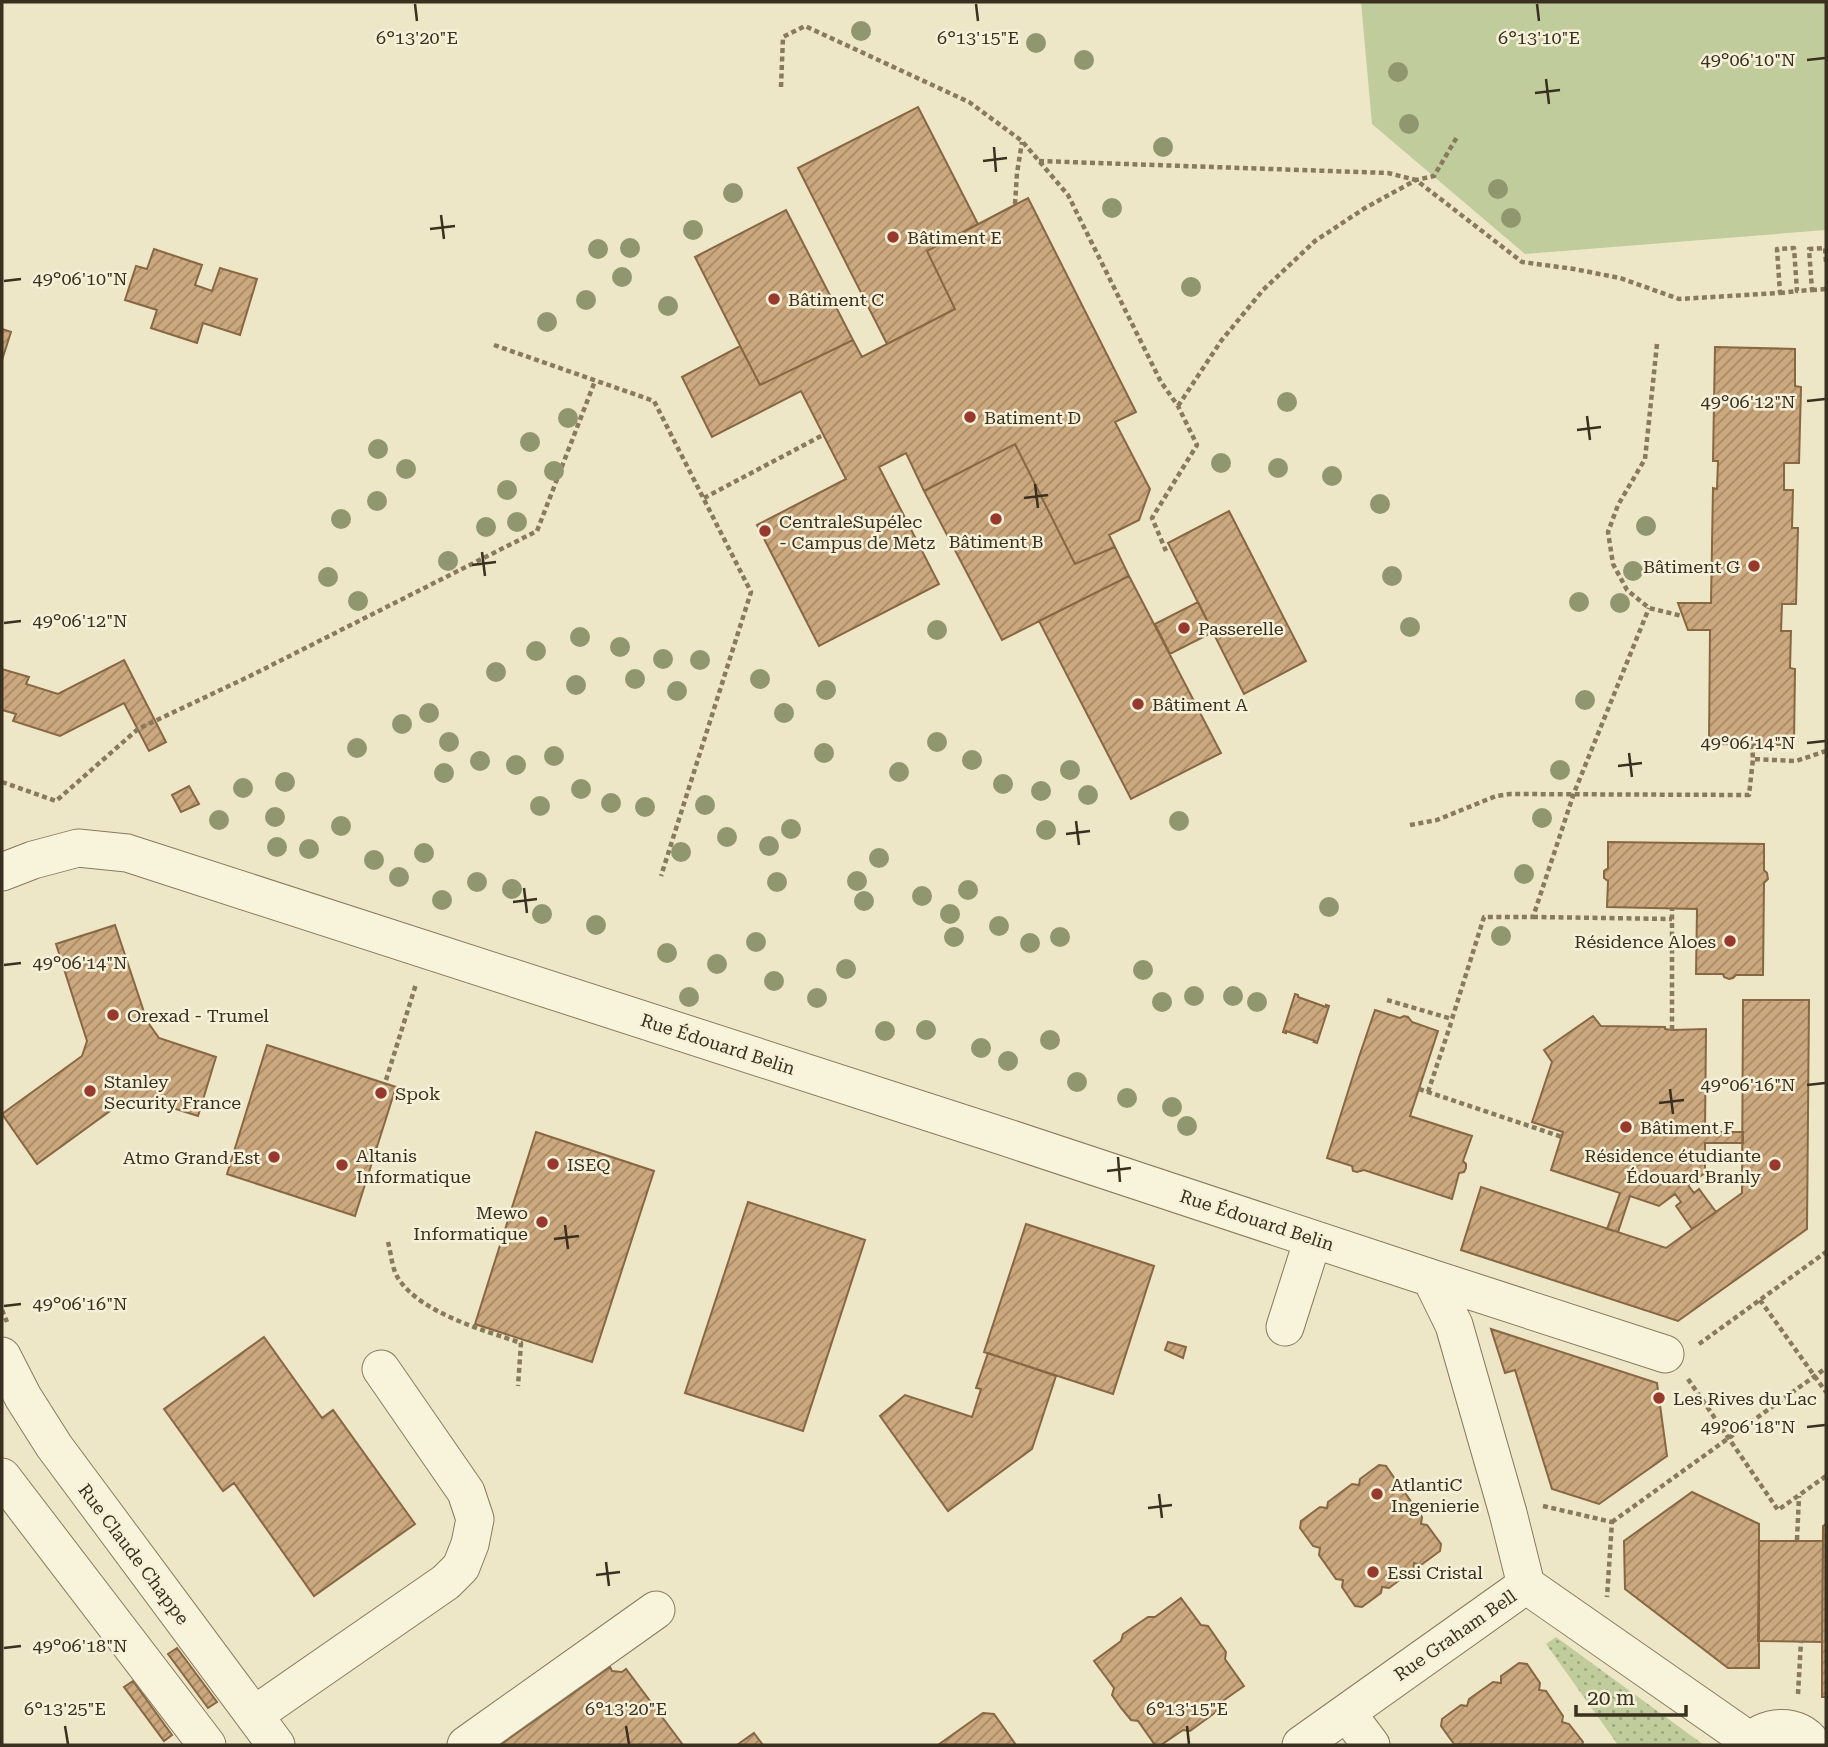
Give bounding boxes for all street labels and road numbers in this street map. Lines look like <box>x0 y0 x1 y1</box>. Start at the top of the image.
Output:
street label: Rue Édouard Belin <box>638 1009 798 1079</box>
street label: Rue Édouard Belin <box>1177 1185 1337 1255</box>
street label: Rue Claude Chappe <box>74 1479 194 1629</box>
street label: Rue Graham Bell <box>1390 1585 1520 1685</box>

